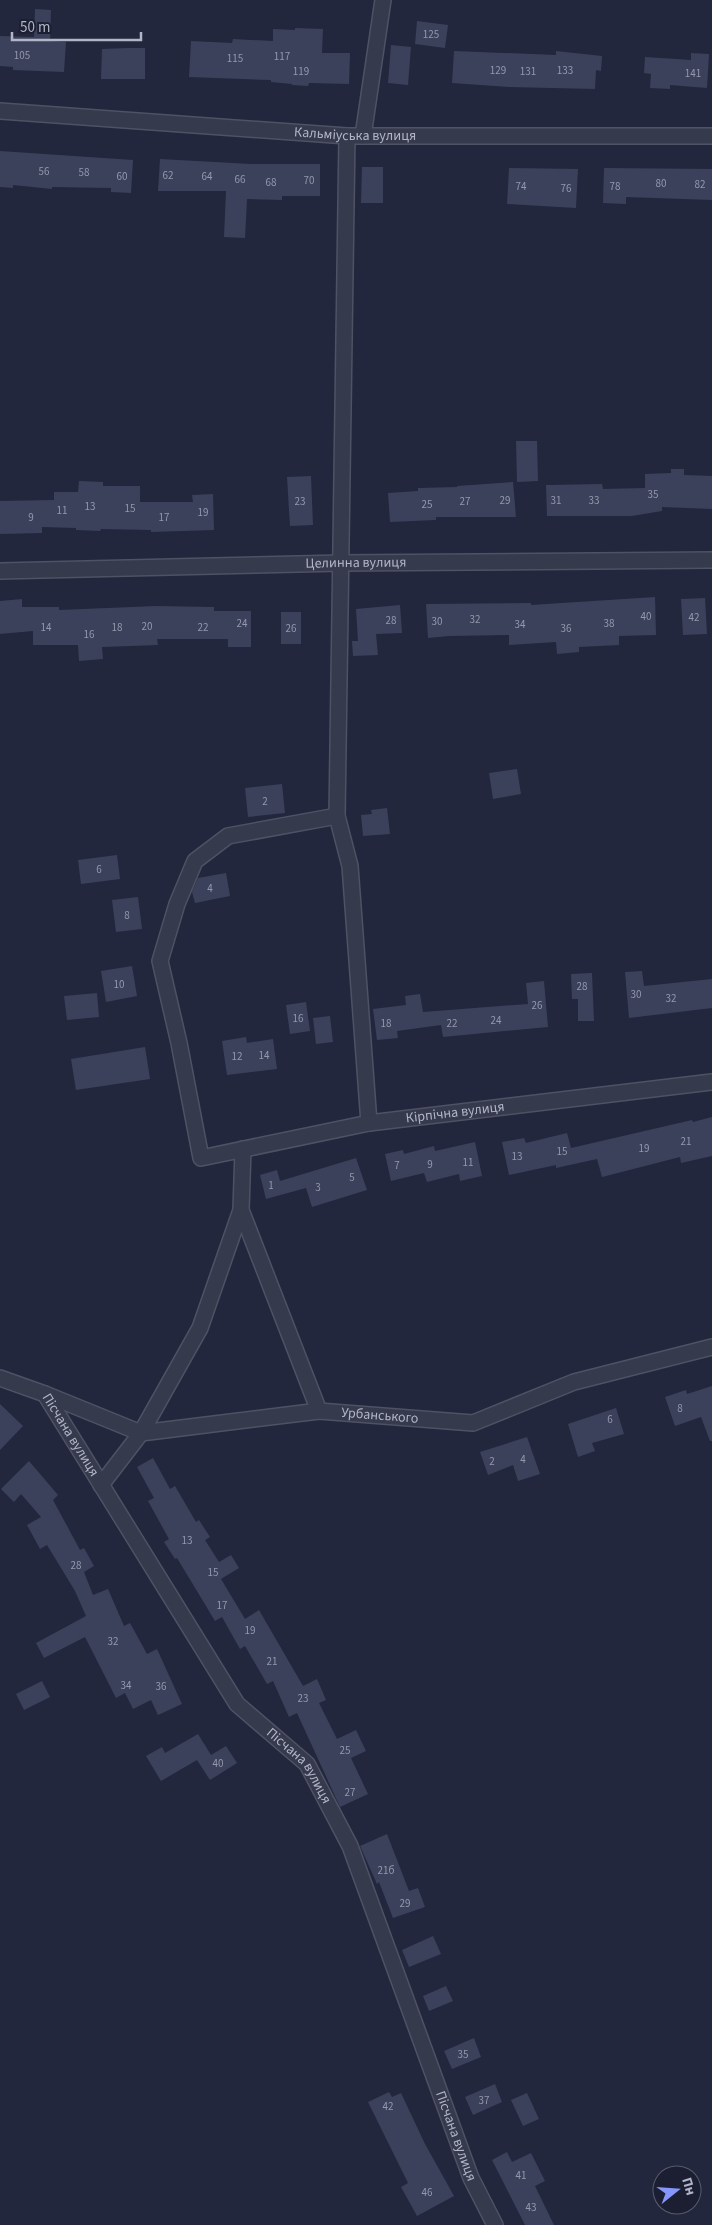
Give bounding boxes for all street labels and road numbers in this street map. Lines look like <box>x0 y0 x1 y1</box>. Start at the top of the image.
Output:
street label: Кальміуська вулиця <box>293 122 416 146</box>
street label: Целинна вулиця <box>305 552 406 574</box>
street label: Кiрпiчна вулиця <box>405 1097 506 1129</box>
street label: Пiсчана вулиця <box>37 1390 104 1480</box>
street label: Урбанського <box>341 1403 419 1429</box>
street label: Пiсчана вулиця <box>262 1723 336 1807</box>
street label: Пiсчана вулиця <box>430 2088 481 2184</box>

